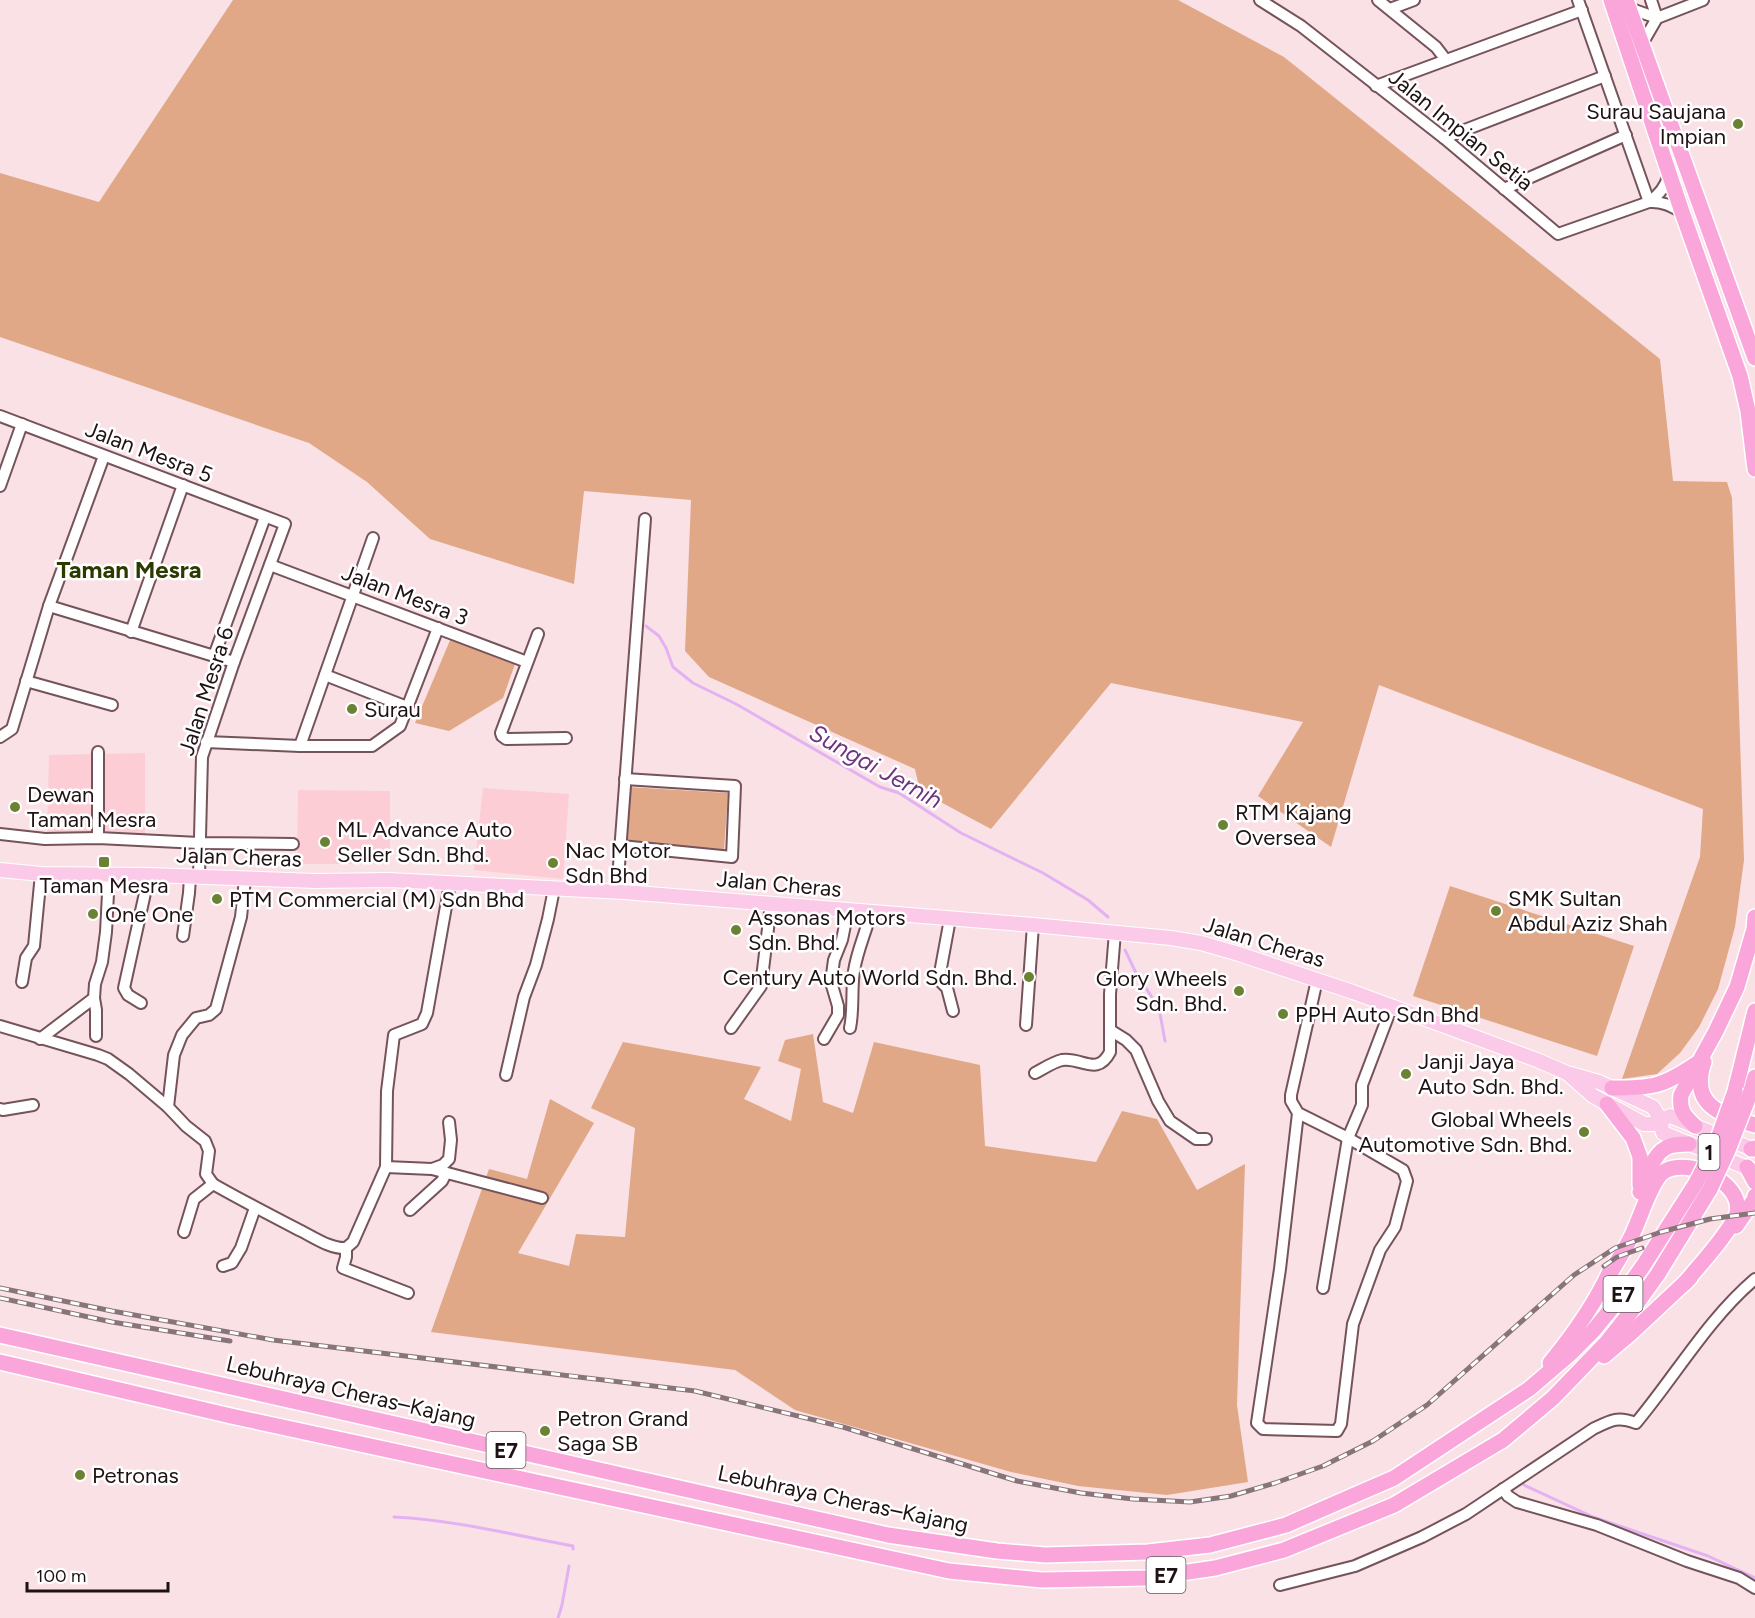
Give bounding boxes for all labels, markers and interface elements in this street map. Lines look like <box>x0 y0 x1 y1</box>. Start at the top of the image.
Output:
street label: Jalan Impian Setia <box>1383 63 1539 197</box>
place label: Surau Saujana Impian <box>1586 98 1726 150</box>
marker: Surau Saujana Impian <box>1731 117 1745 131</box>
street label: Jalan Mesra 5 <box>82 415 216 489</box>
district label: Taman Mesra <box>56 555 202 584</box>
street label: Jalan Mesra 3 <box>338 559 472 631</box>
street label: Jalan Mesra 6 <box>172 623 240 759</box>
place label: Surau <box>364 696 421 723</box>
marker: Surau <box>345 702 359 716</box>
water label: Sungai Jernih <box>805 718 947 814</box>
place label: Dewan Taman Mesra <box>27 781 156 833</box>
place label: RTM Kajang Oversea <box>1235 799 1352 851</box>
marker: Dewan Taman Mesra <box>8 800 22 814</box>
place label: ML Advance Auto Seller Sdn. Bhd. <box>337 816 512 868</box>
marker: RTM Kajang Oversea <box>1216 818 1230 832</box>
marker: ML Advance Auto Seller Sdn. Bhd. <box>318 835 332 849</box>
place label: Nac Motor Sdn Bhd <box>565 837 671 889</box>
street label: Jalan Cheras <box>176 841 302 873</box>
marker: Taman Mesra <box>97 855 111 869</box>
marker: Nac Motor Sdn Bhd <box>546 856 560 870</box>
street label: Jalan Cheras <box>715 865 843 903</box>
place label: Taman Mesra <box>39 872 169 899</box>
place label: SMK Sultan Abdul Aziz Shah <box>1508 885 1668 937</box>
place label: PTM Commercial (M) Sdn Bhd <box>229 886 524 913</box>
marker: PTM Commercial (M) Sdn Bhd <box>210 892 224 906</box>
place label: One One <box>105 901 193 928</box>
place label: Assonas Motors Sdn. Bhd. <box>748 904 905 956</box>
marker: SMK Sultan Abdul Aziz Shah <box>1489 904 1503 918</box>
marker: One One <box>86 907 100 921</box>
street label: Jalan Cheras <box>1200 911 1328 973</box>
marker: Assonas Motors Sdn. Bhd. <box>729 923 743 937</box>
place label: Century Auto World Sdn. Bhd. <box>723 964 1017 991</box>
place label: Glory Wheels Sdn. Bhd. <box>1096 965 1227 1017</box>
marker: Century Auto World Sdn. Bhd. <box>1022 970 1036 984</box>
marker: Glory Wheels Sdn. Bhd. <box>1232 984 1246 998</box>
place label: PPH Auto Sdn Bhd <box>1295 1001 1479 1028</box>
marker: PPH Auto Sdn Bhd <box>1276 1007 1290 1021</box>
place label: Janji Jaya Auto Sdn. Bhd. <box>1418 1048 1564 1100</box>
marker: Janji Jaya Auto Sdn. Bhd. <box>1399 1067 1413 1081</box>
place label: Global Wheels Automotive Sdn. Bhd. <box>1358 1106 1572 1158</box>
marker: Global Wheels Automotive Sdn. Bhd. <box>1577 1125 1591 1139</box>
road number: 1 <box>1698 1134 1720 1170</box>
road number: E7 <box>1604 1276 1642 1312</box>
street label: Lebuhraya Cheras–Kajang <box>224 1350 478 1434</box>
place label: Petron Grand Saga SB <box>557 1405 688 1457</box>
marker: Petron Grand Saga SB <box>538 1424 552 1438</box>
road number: E7 <box>486 1432 526 1468</box>
street label: Lebuhraya Cheras–Kajang <box>715 1459 971 1539</box>
place label: Petronas <box>92 1462 179 1489</box>
marker: Petronas <box>73 1468 87 1482</box>
scale bar <box>27 1555 168 1593</box>
road number: E7 <box>1146 1557 1186 1593</box>
text: 100 m <box>36 1565 86 1587</box>

